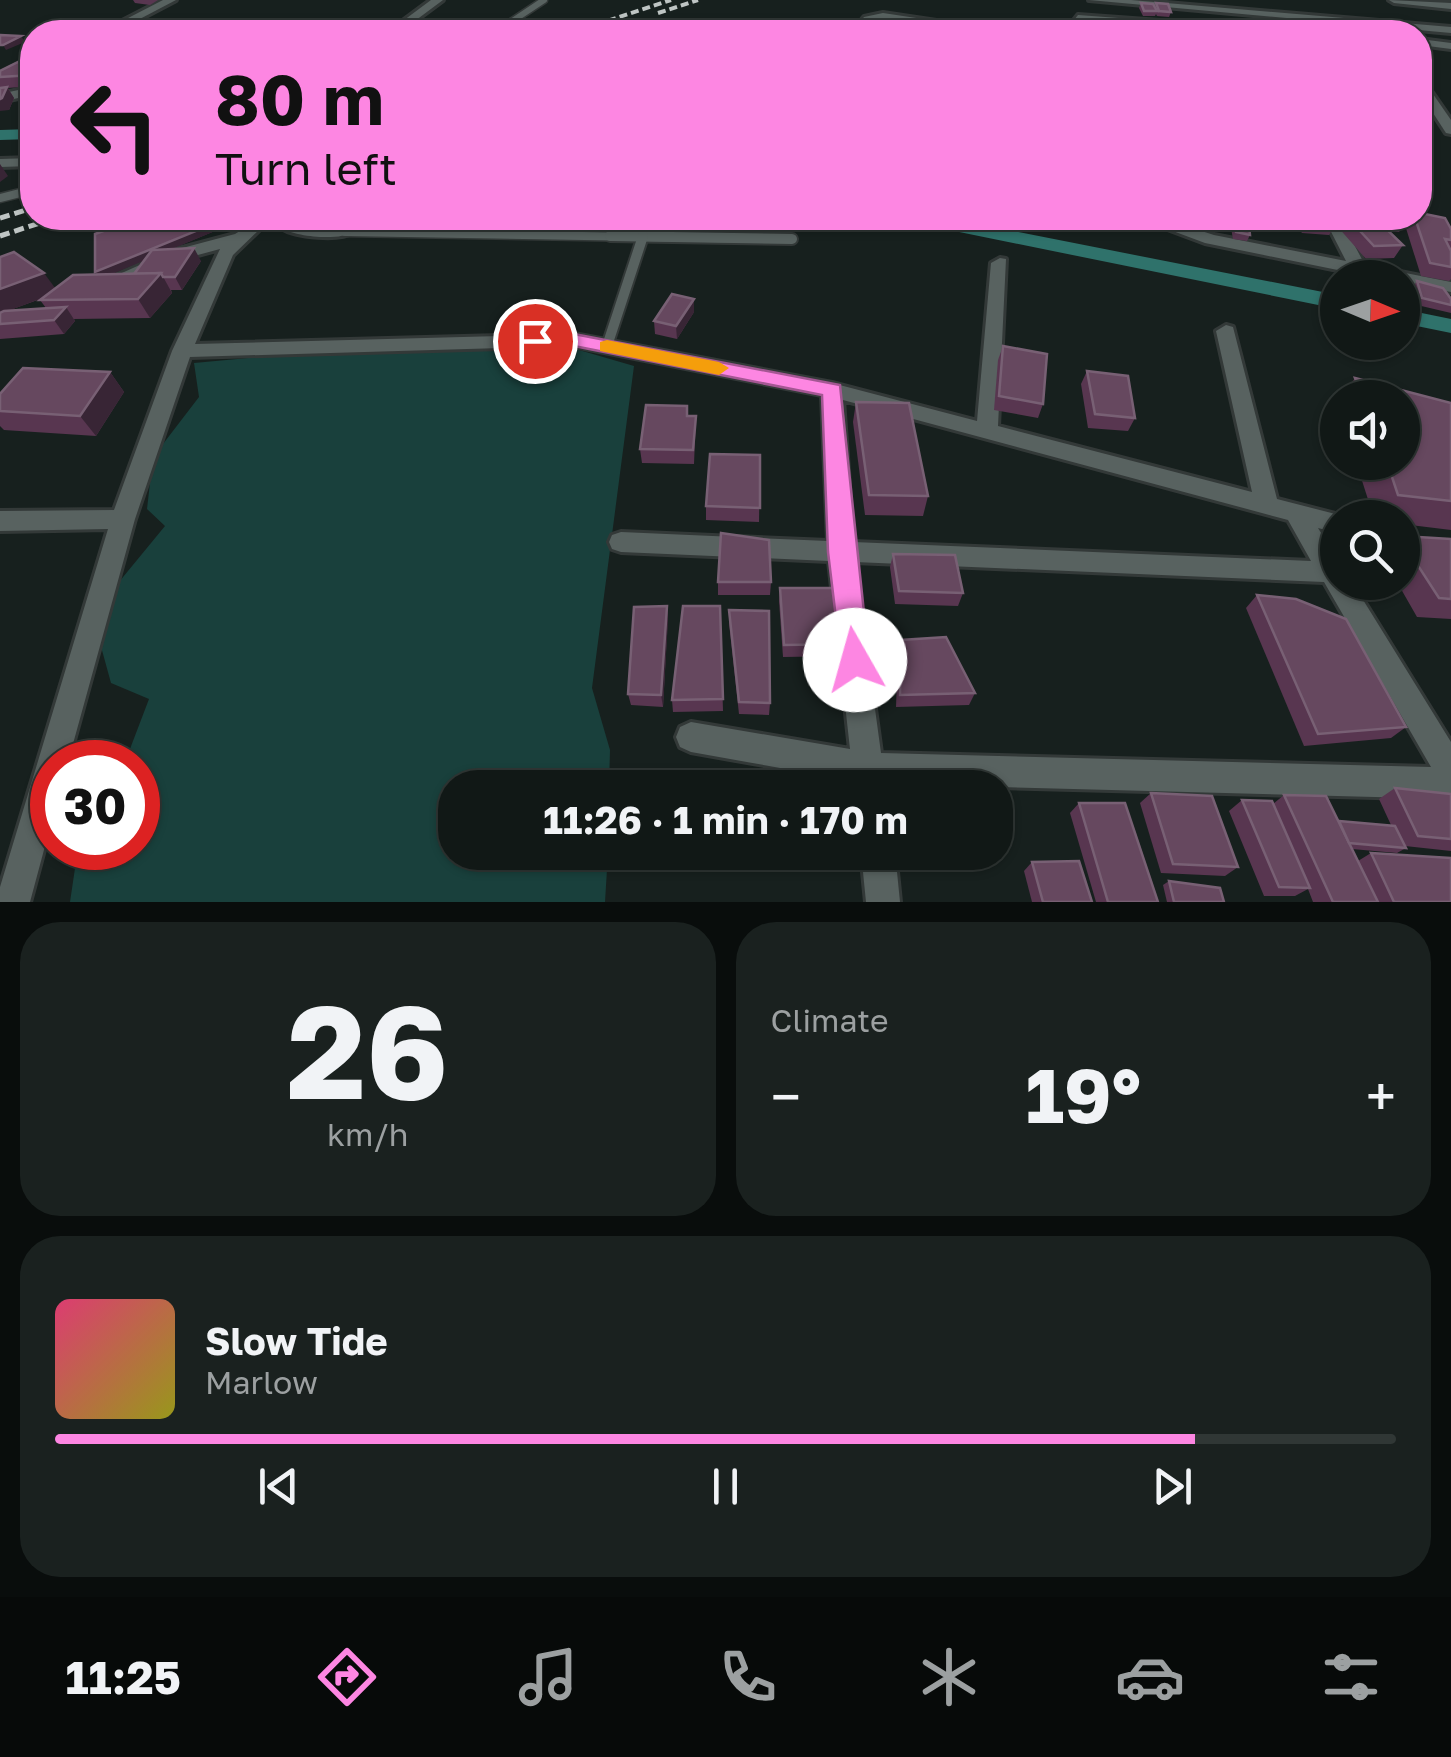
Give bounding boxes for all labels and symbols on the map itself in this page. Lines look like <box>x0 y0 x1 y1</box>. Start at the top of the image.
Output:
north arrow <box>1320 260 1420 360</box>
pin <box>493 299 578 384</box>
position arrow <box>803 608 907 712</box>
speed limit sign: 30 <box>30 740 160 870</box>

